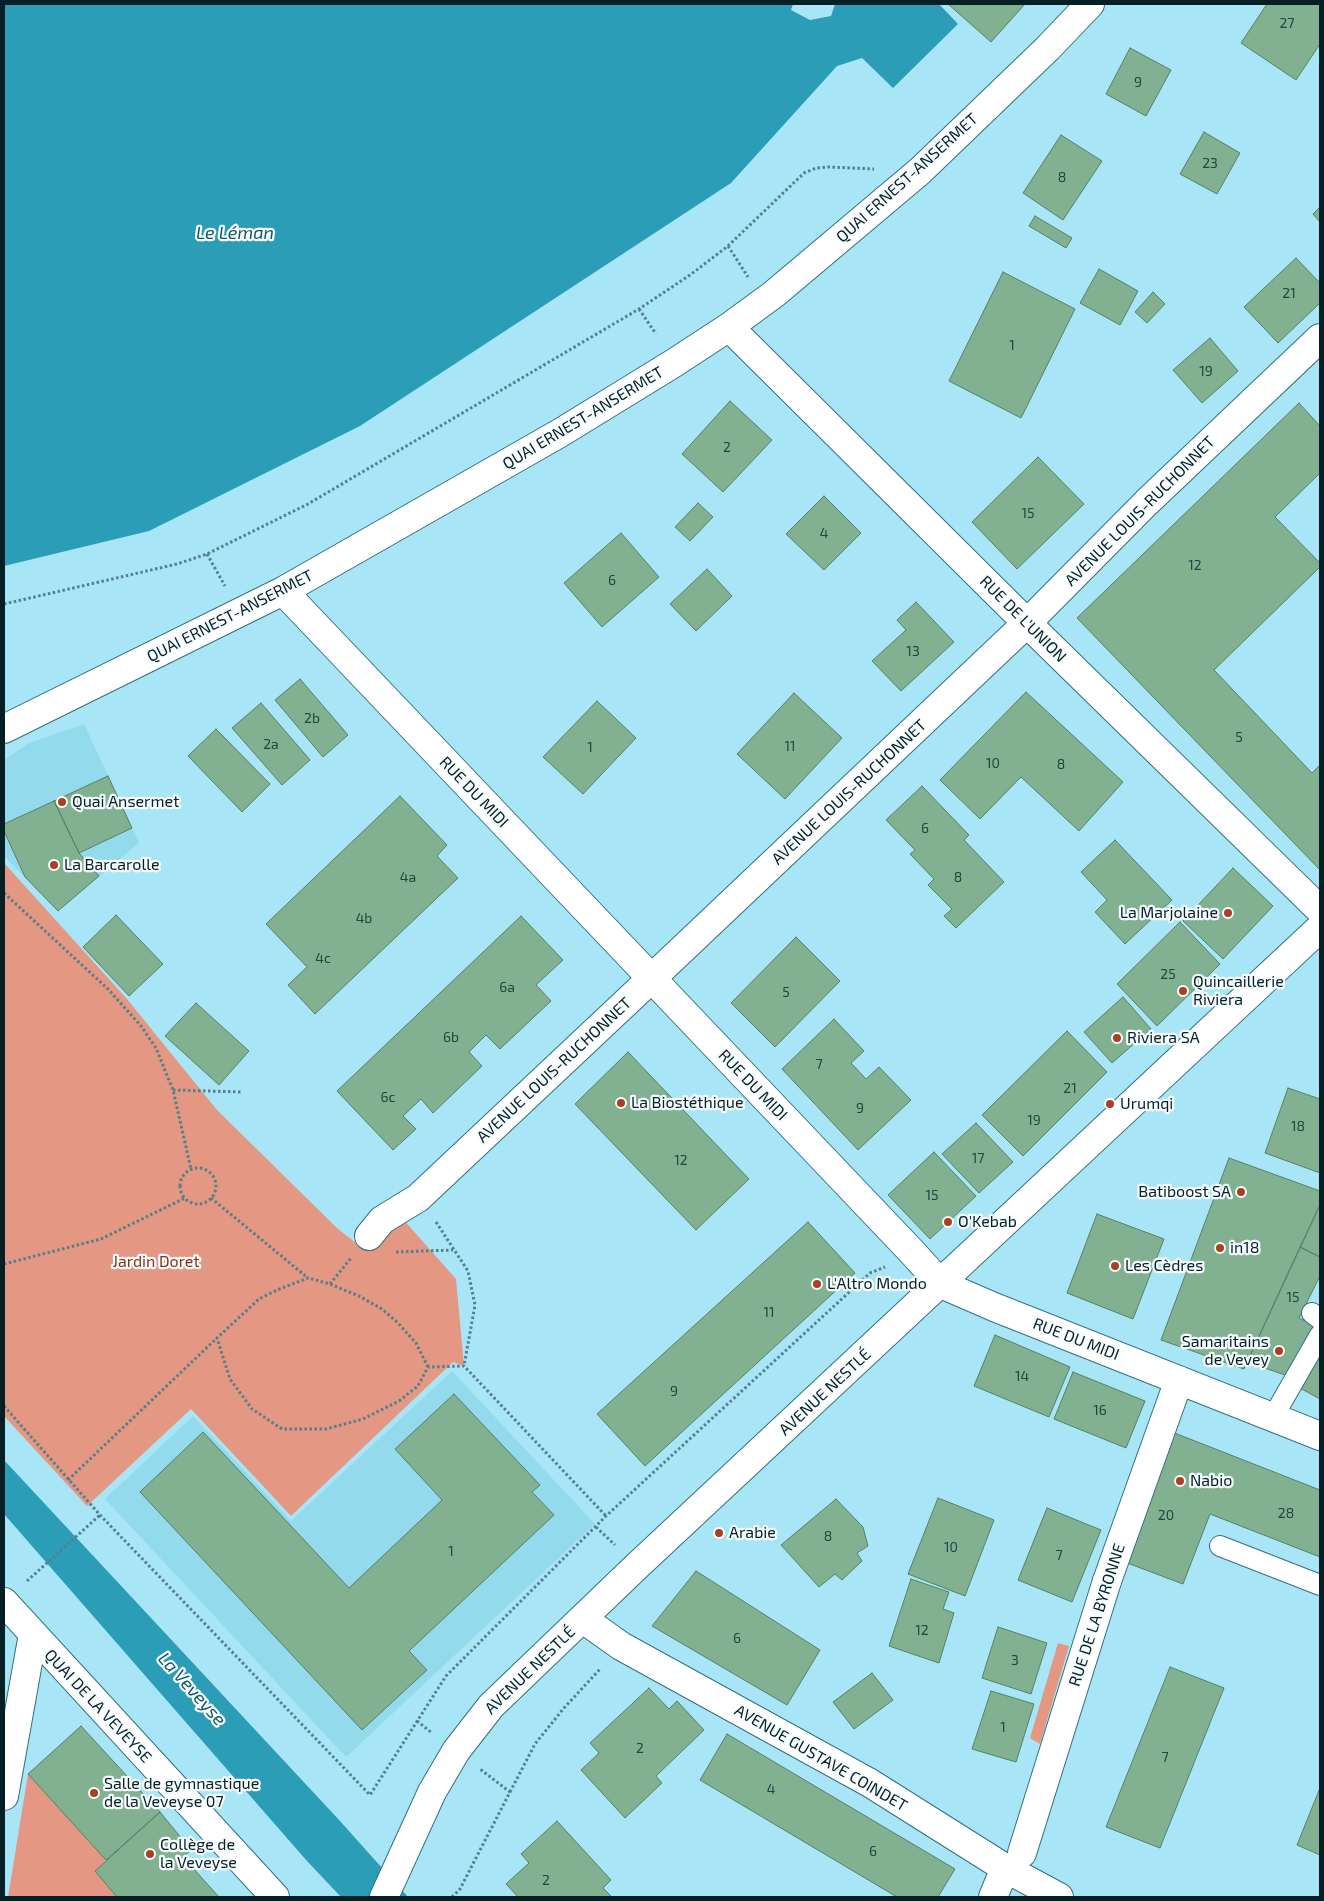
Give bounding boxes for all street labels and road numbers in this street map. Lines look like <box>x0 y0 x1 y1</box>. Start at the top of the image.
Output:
street label: QUAI ERNEST-ANSERMET <box>832 109 982 247</box>
street label: QUAI ERNEST-ANSERMET <box>499 362 667 474</box>
street label: AVENUE LOUIS-RUCHONNET <box>1061 432 1219 590</box>
street label: QUAI ERNEST-ANSERMET <box>144 566 316 666</box>
street label: RUE DE L'UNION <box>976 572 1070 666</box>
street label: AVENUE LOUIS-RUCHONNET <box>768 715 930 869</box>
street label: RUE DU MIDI <box>436 753 512 831</box>
street label: AVENUE LOUIS-RUCHONNET <box>473 993 635 1147</box>
street label: RUE DU MIDI <box>715 1046 791 1124</box>
street label: RUE DU MIDI <box>1030 1314 1122 1364</box>
street label: AVENUE NESTLÉ <box>775 1345 875 1439</box>
street label: RUE DE LA BYRONNE <box>1065 1541 1129 1689</box>
street label: AVENUE NESTLÉ <box>481 1622 579 1718</box>
street label: QUAI DE LA VEVEYSE <box>40 1645 156 1767</box>
street label: AVENUE GUSTAVE COINDET <box>731 1701 911 1815</box>

